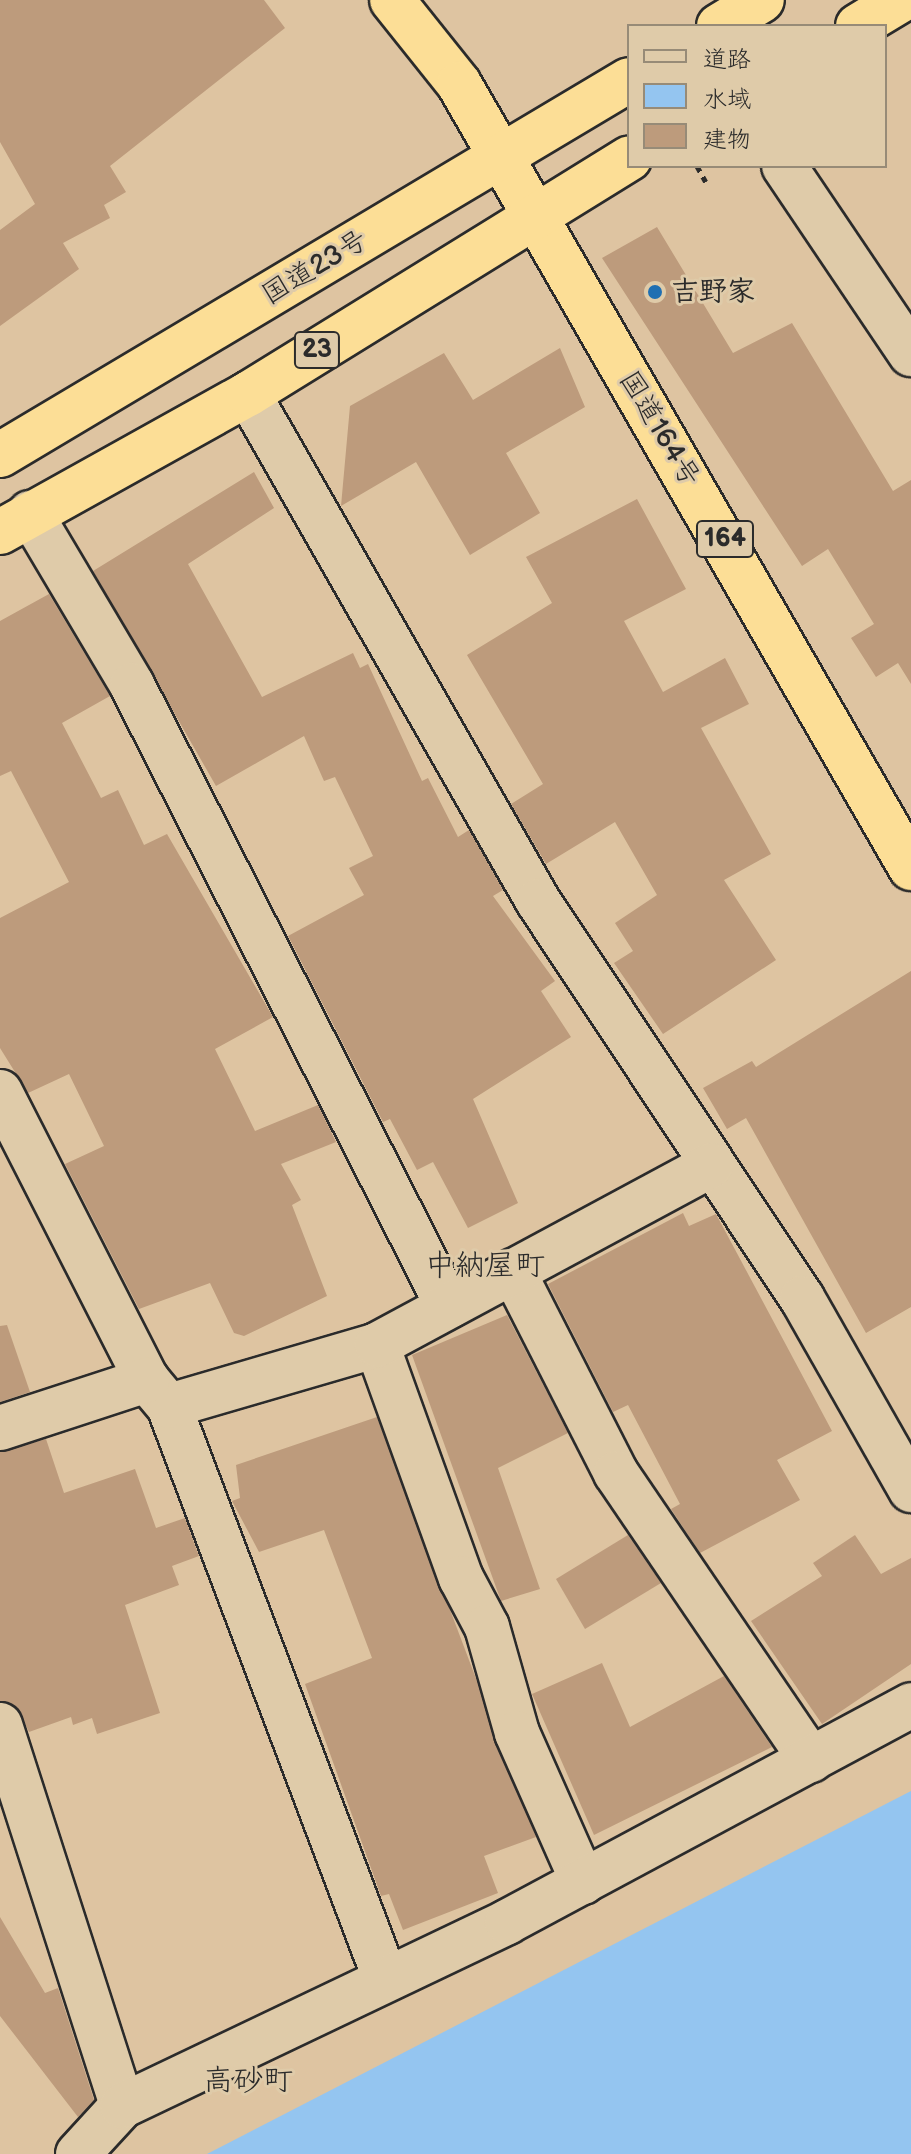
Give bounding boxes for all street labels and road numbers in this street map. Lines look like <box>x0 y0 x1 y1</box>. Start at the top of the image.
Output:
street label: 国道23号 <box>256 223 374 313</box>
road number: 23 <box>293 328 341 372</box>
street label: 国道164号 <box>611 365 707 493</box>
road number: 164 <box>695 517 755 561</box>

